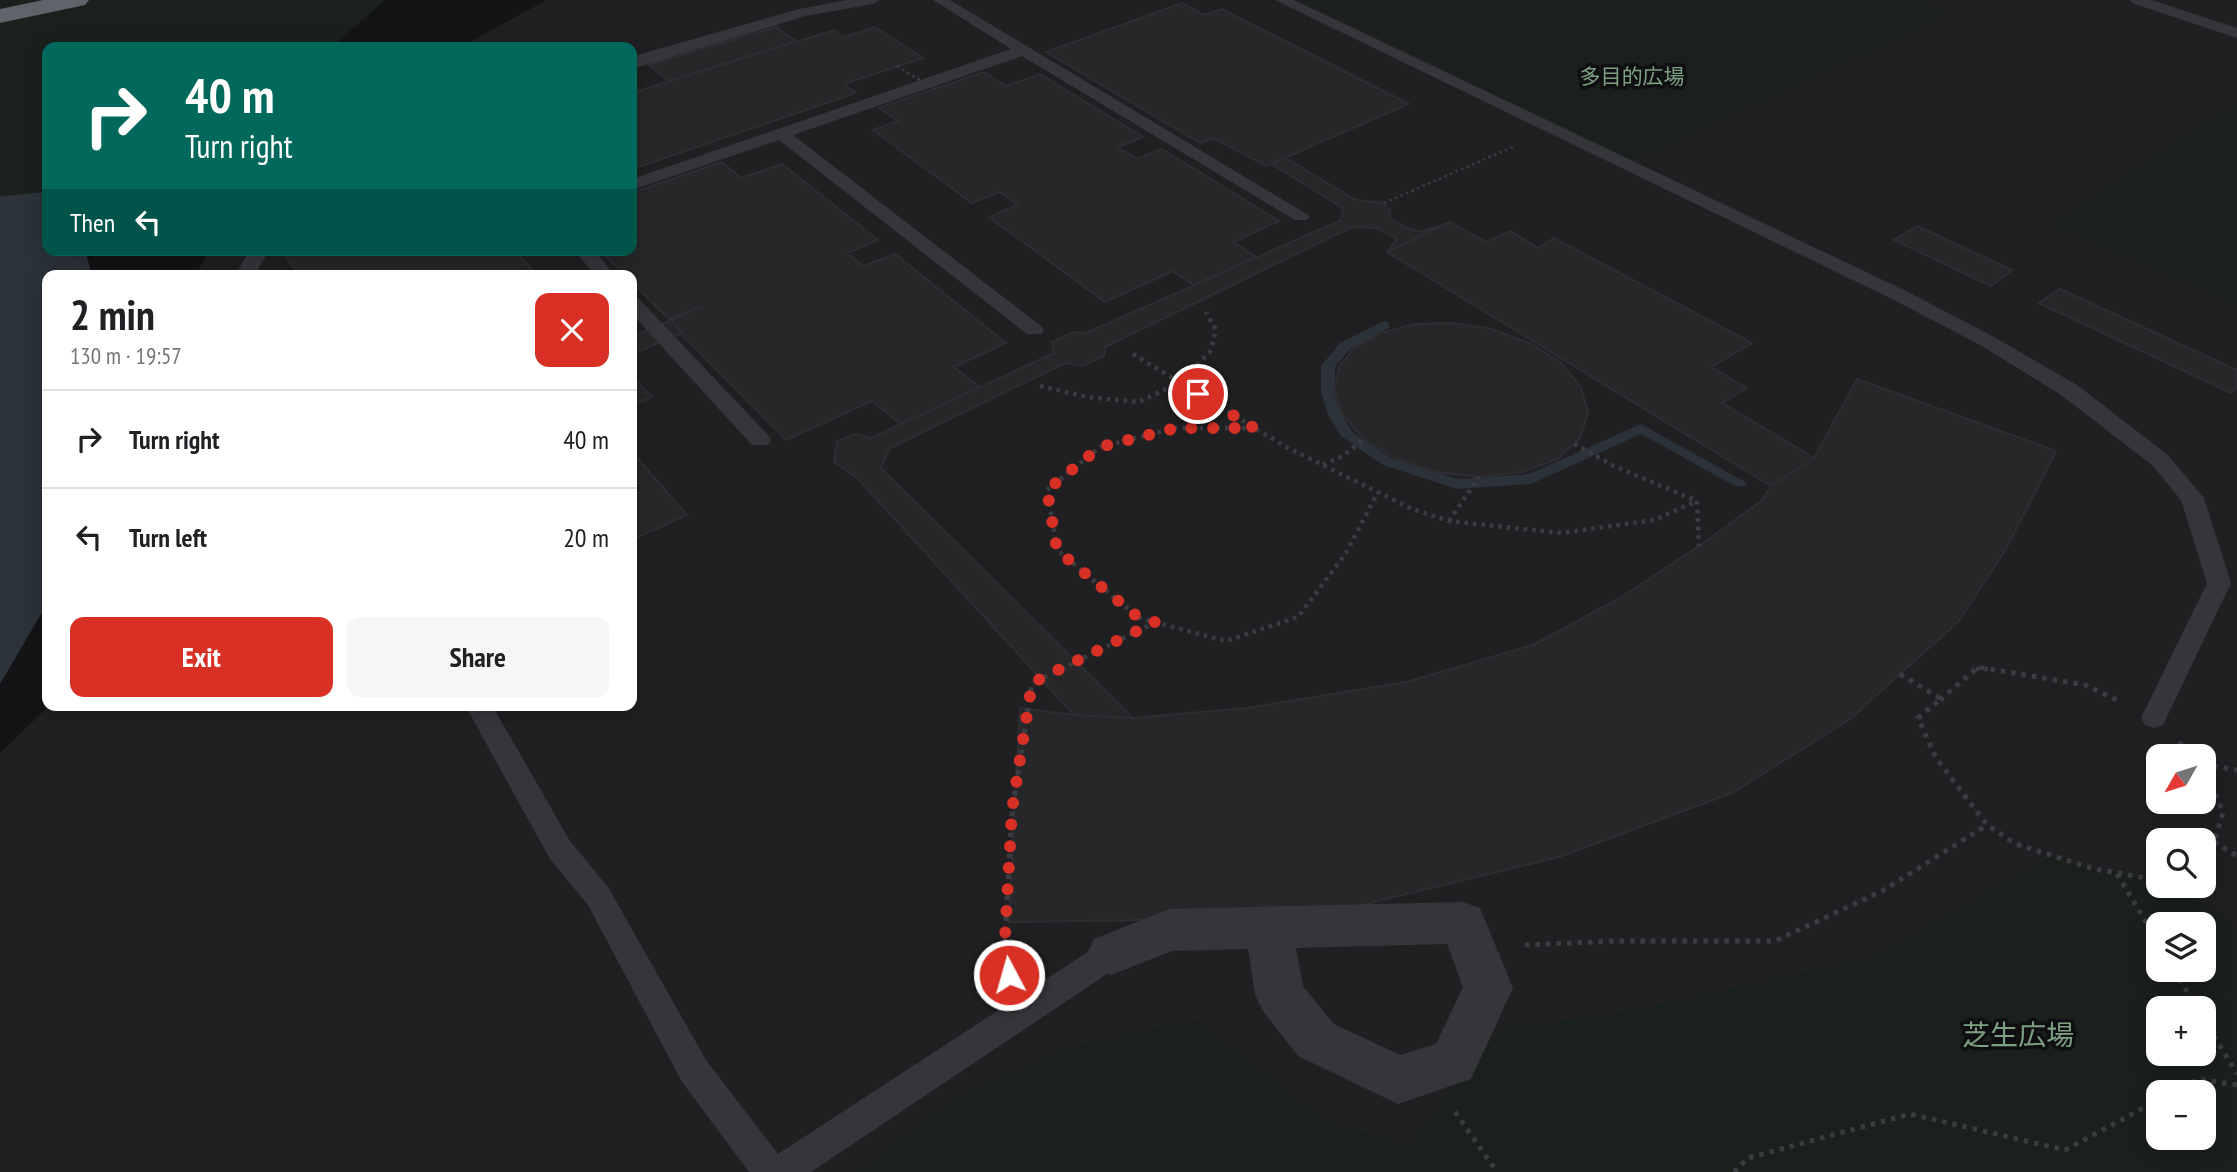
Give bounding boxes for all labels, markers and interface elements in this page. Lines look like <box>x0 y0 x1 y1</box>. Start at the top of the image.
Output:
text: 40 m <box>185 63 274 127</box>
park label: 多目的広場 <box>1580 63 1685 90</box>
icon: right <box>70 70 161 161</box>
text: Turn right <box>185 125 293 167</box>
icon: left <box>129 203 167 241</box>
text: Then <box>70 206 115 239</box>
text: 2 min <box>70 287 155 342</box>
button: close <box>535 293 609 367</box>
text: 130 m · 19:57 <box>70 341 182 370</box>
pin <box>1168 364 1228 424</box>
icon: arrive <box>1179 375 1217 413</box>
icon: right <box>70 420 108 458</box>
text: Turn right <box>129 423 220 456</box>
text: 40 m <box>563 423 609 456</box>
icon: left <box>70 518 108 556</box>
text: Turn left <box>129 521 207 554</box>
text: 20 m <box>563 521 609 554</box>
button: Exit <box>70 617 333 697</box>
button: Share <box>347 617 609 697</box>
north arrow <box>2146 744 2216 814</box>
map controls <box>2146 744 2216 1150</box>
button: search <box>2146 828 2216 898</box>
button: layers <box>2146 912 2216 982</box>
position arrow <box>972 938 1046 1012</box>
button: + <box>2146 996 2216 1066</box>
park label: 芝生広場 <box>1962 1016 2074 1053</box>
button: − <box>2146 1080 2216 1150</box>

